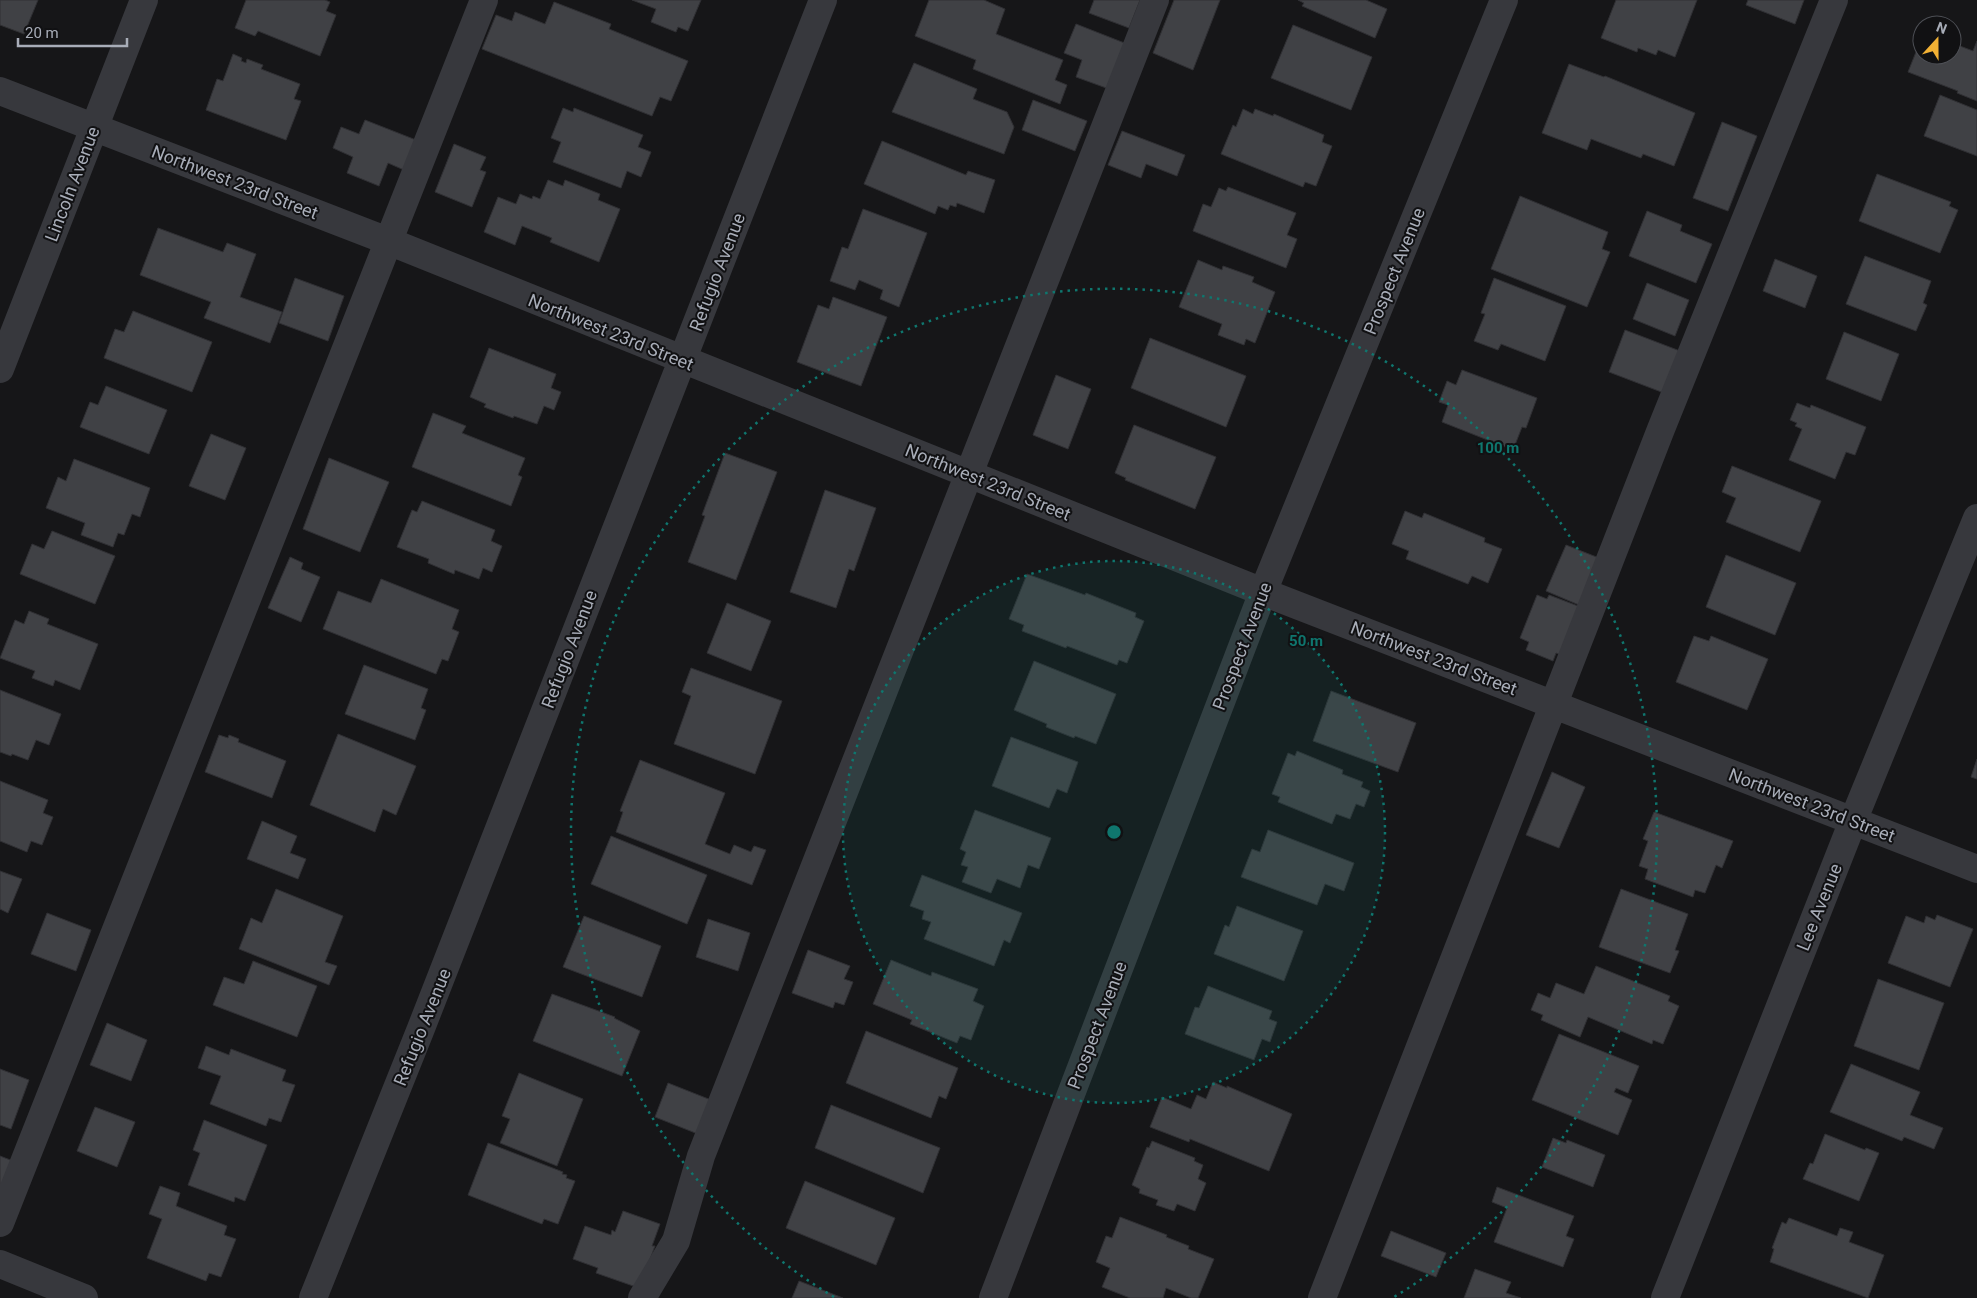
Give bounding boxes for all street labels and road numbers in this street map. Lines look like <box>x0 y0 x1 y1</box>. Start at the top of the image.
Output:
street label: Lincoln Avenue <box>40 124 104 244</box>
street label: Northwest 23rd Street <box>149 141 321 223</box>
street label: Prospect Avenue <box>1359 204 1429 338</box>
street label: Refugio Avenue <box>685 210 749 334</box>
street label: Northwest 23rd Street <box>525 289 697 375</box>
street label: Northwest 23rd Street <box>902 439 1074 525</box>
street label: Prospect Avenue <box>1208 579 1276 713</box>
street label: Refugio Avenue <box>537 587 601 711</box>
street label: Northwest 23rd Street <box>1348 617 1520 699</box>
street label: Northwest 23rd Street <box>1726 764 1898 846</box>
street label: Lee Avenue <box>1792 860 1846 954</box>
street label: Prospect Avenue <box>1063 958 1131 1092</box>
street label: Refugio Avenue <box>389 965 455 1089</box>

